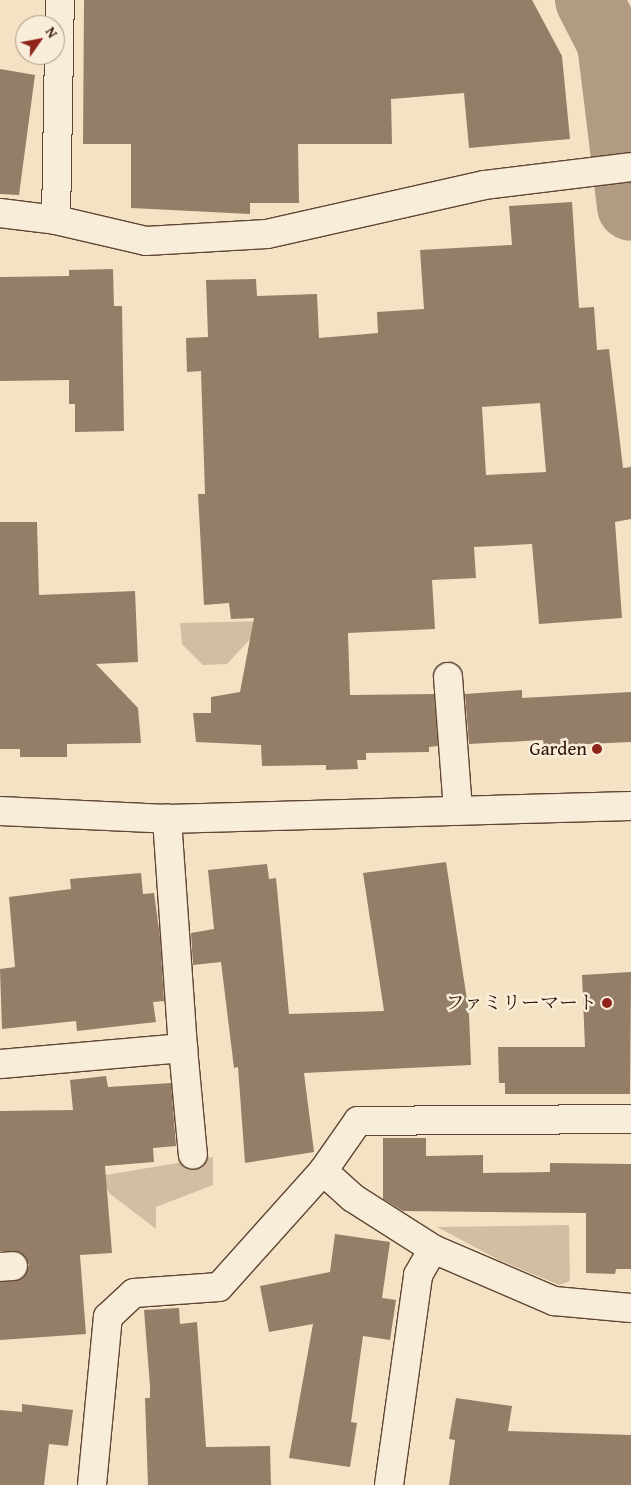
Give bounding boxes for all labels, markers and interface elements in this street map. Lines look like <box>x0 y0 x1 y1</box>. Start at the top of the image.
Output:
north arrow <box>15 15 65 65</box>
text: N <box>41 23 63 42</box>
place label: Garden <box>529 738 587 760</box>
marker: Garden <box>591 743 603 755</box>
place label: ファミリーマート <box>445 992 597 1014</box>
marker: ファミリーマート <box>601 997 613 1009</box>

